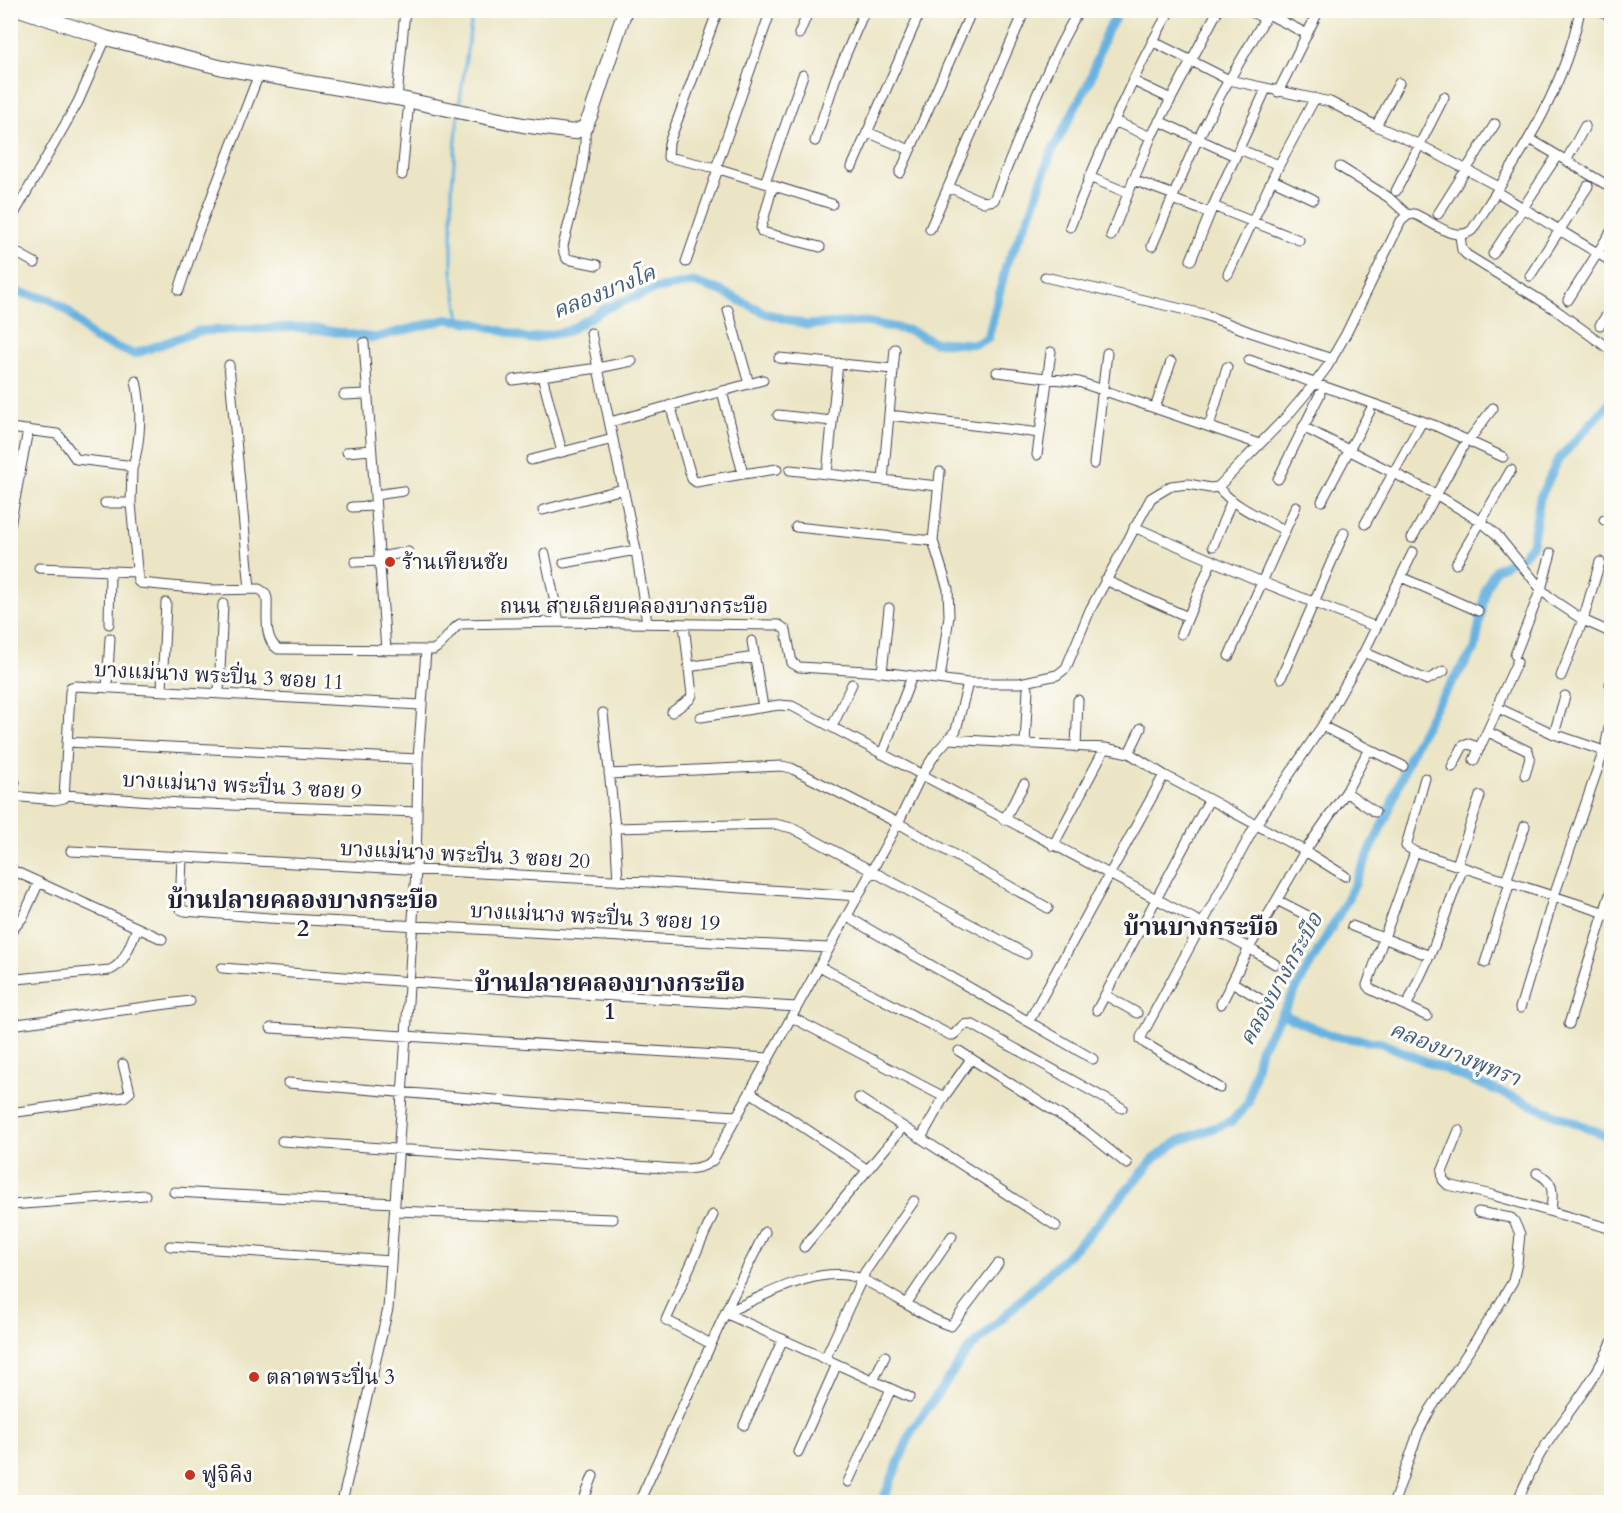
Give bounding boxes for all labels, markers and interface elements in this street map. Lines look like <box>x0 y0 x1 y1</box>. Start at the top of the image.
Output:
water label: คลองบางโค <box>548 256 661 326</box>
place label: ร้านเทียนชัย <box>402 548 509 577</box>
marker: ร้านเทียนชัย <box>383 555 397 569</box>
street label: ถนน สายเลียบคลองบางกระบือ <box>500 592 768 621</box>
street label: บางแม่นาง พระปิ่น 3 ซอย 11 <box>93 653 345 697</box>
street label: บางแม่นาง พระปิ่น 3 ซอย 9 <box>122 764 363 807</box>
street label: บางแม่นาง พระปิ่น 3 ซอย 20 <box>339 832 591 876</box>
district label: บ้านปลายคลองบางกระบือ 2 <box>168 884 438 945</box>
street label: บางแม่นาง พระปิ่น 3 ซอย 19 <box>469 894 721 938</box>
water label: คลองบางกระบือ <box>1232 906 1331 1051</box>
district label: บ้านบางกระบือ <box>1124 911 1278 944</box>
district label: บ้านปลายคลองบางกระบือ 1 <box>475 967 745 1028</box>
water label: คลองบางพุทรา <box>1385 1014 1526 1094</box>
place label: ตลาดพระปิ่น 3 <box>266 1361 395 1392</box>
marker: ตลาดพระปิ่น 3 <box>247 1370 261 1384</box>
place label: ฟูจิคิง <box>202 1461 253 1490</box>
marker: ฟูจิคิง <box>183 1468 197 1482</box>

